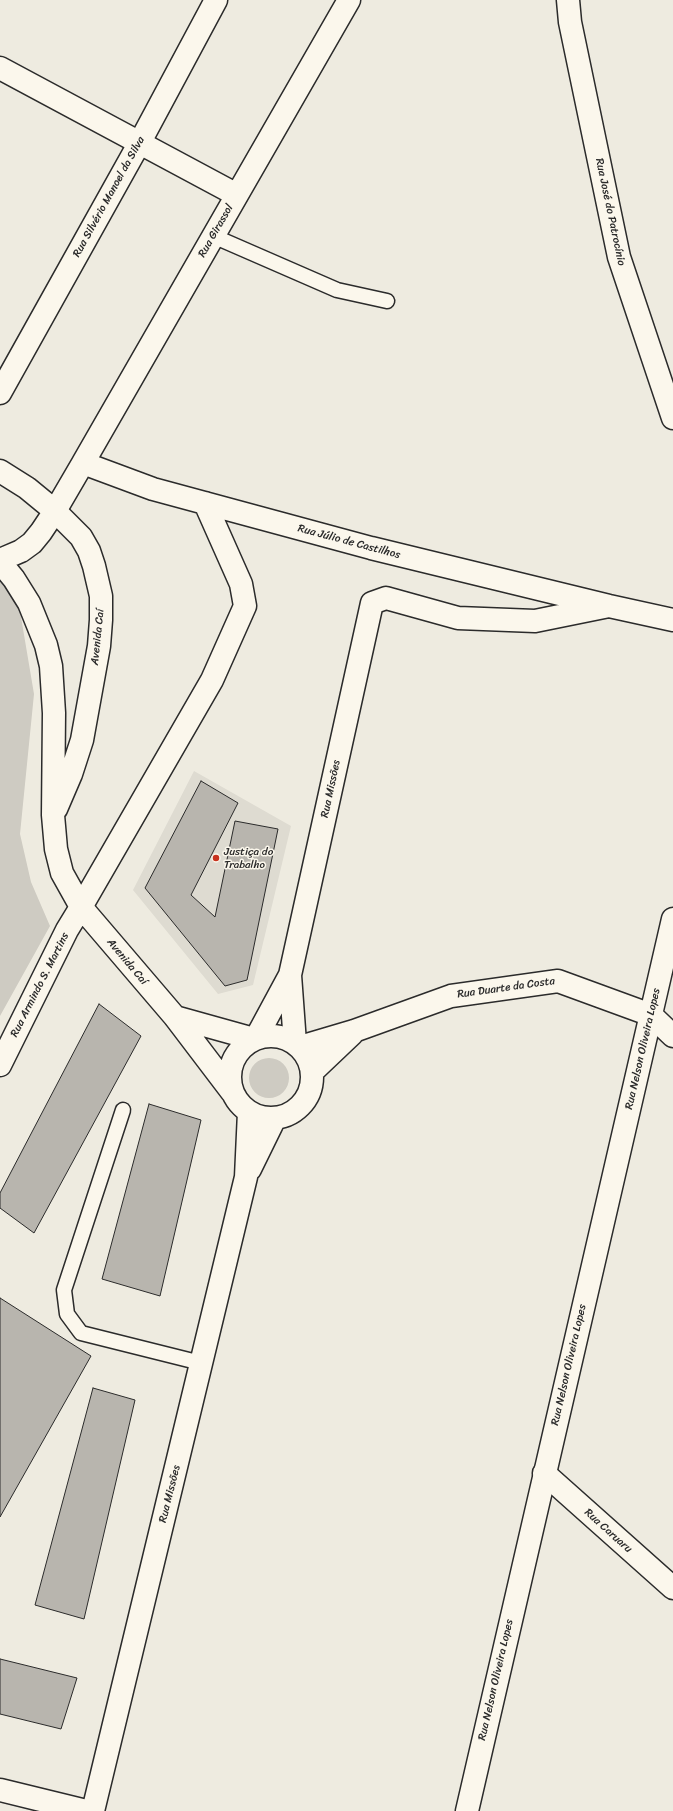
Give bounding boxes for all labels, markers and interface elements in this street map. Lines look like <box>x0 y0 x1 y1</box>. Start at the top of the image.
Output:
street label: Rua Silvério Manoel da Silva <box>70 134 148 260</box>
street label: Rua José do Patrocínio <box>592 157 628 267</box>
street label: Rua Girassol <box>196 202 236 260</box>
street label: Rua Júlio de Castilhos <box>296 522 402 562</box>
street label: Avenida Caí <box>88 608 108 666</box>
street label: Rua Missões <box>318 759 344 819</box>
place label: Justiça do Trabalho <box>224 845 273 871</box>
marker: Justiça do Trabalho <box>211 853 221 863</box>
street label: Rua Armindo S. Martins <box>8 931 72 1039</box>
street label: Avenida Caí <box>104 936 150 988</box>
street label: Rua Duarte da Costa <box>456 975 556 1001</box>
street label: Rua Nelson Oliveira Lopes <box>623 987 663 1111</box>
street label: Rua Nelson Oliveira Lopes <box>549 1303 589 1427</box>
street label: Rua Missões <box>156 1464 184 1524</box>
street label: Rua Caruaru <box>581 1506 635 1556</box>
street label: Rua Nelson Oliveira Lopes <box>476 1618 516 1742</box>

